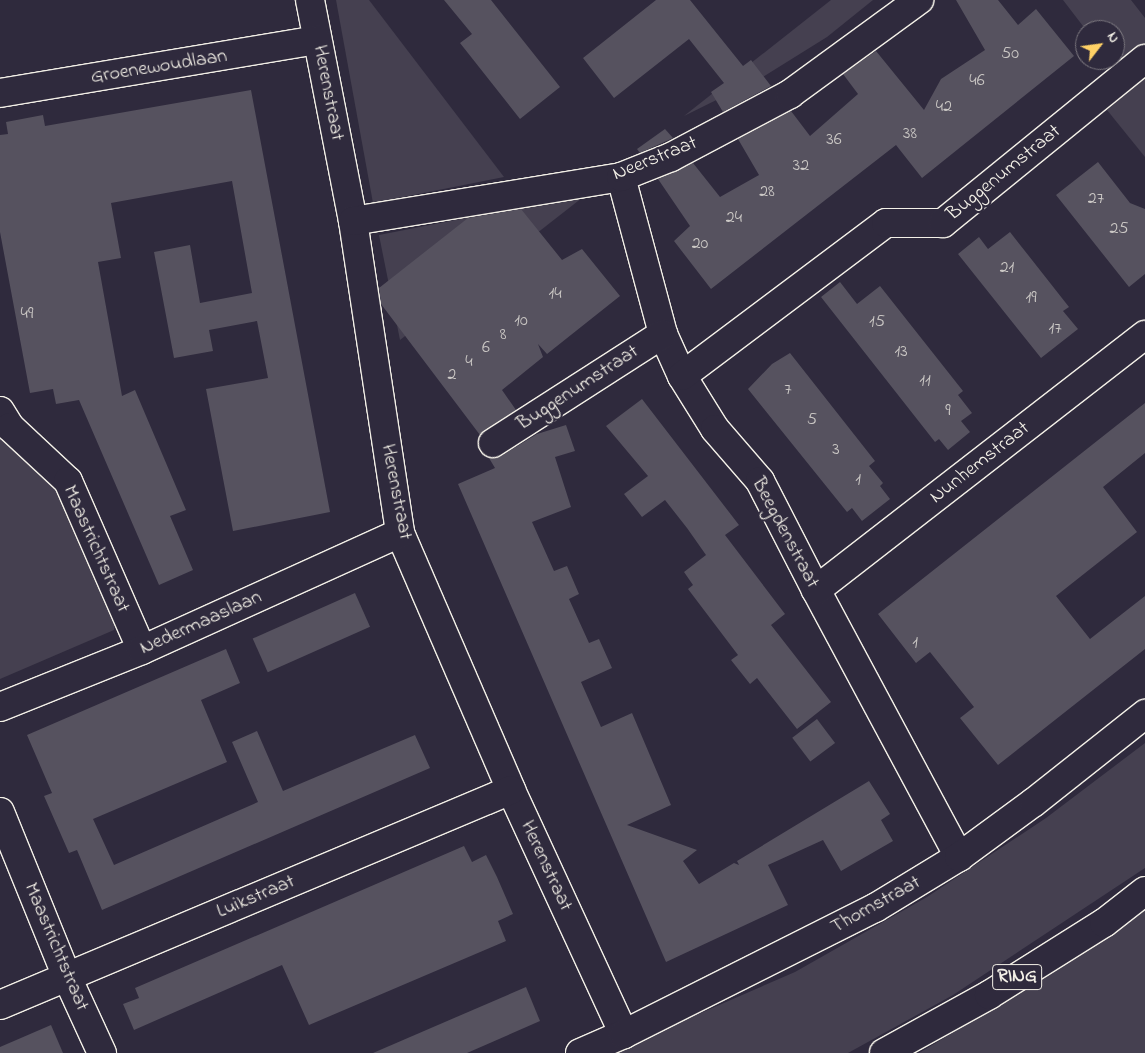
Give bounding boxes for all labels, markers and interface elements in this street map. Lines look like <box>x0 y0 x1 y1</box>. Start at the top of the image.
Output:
north arrow <box>1075 20 1125 70</box>
text: N <box>1101 28 1124 47</box>
street label: Herenstraat <box>307 43 349 143</box>
house number: 50 <box>1001 43 1019 65</box>
street label: Groenewoudlaan <box>89 44 229 90</box>
house number: 46 <box>969 70 985 92</box>
house number: 42 <box>936 96 952 118</box>
street label: Buggenumstraat <box>942 120 1066 226</box>
house number: 38 <box>903 123 917 145</box>
house number: 36 <box>826 129 842 151</box>
street label: Neerstraat <box>609 131 701 187</box>
house number: 32 <box>793 155 809 177</box>
house number: 28 <box>759 181 775 203</box>
house number: 27 <box>1088 188 1104 210</box>
house number: 24 <box>726 207 742 229</box>
house number: 25 <box>1109 218 1129 240</box>
house number: 20 <box>692 233 708 255</box>
house number: 21 <box>1000 257 1014 279</box>
house number: 14 <box>548 283 562 305</box>
house number: 19 <box>1025 287 1037 309</box>
house number: 49 <box>21 303 33 325</box>
house number: 10 <box>514 310 528 332</box>
house number: 15 <box>869 311 885 333</box>
house number: 17 <box>1048 318 1062 340</box>
house number: 8 <box>500 324 506 346</box>
house number: 6 <box>482 337 490 359</box>
street label: Buggenumstraat <box>513 340 643 436</box>
house number: 13 <box>894 341 908 363</box>
house number: 4 <box>465 351 473 373</box>
house number: 2 <box>448 364 456 386</box>
house number: 11 <box>919 370 931 392</box>
house number: 7 <box>784 379 792 401</box>
house number: 9 <box>945 400 951 422</box>
house number: 5 <box>807 409 817 431</box>
street label: Nunhemstraat <box>925 417 1035 509</box>
house number: 3 <box>832 439 840 461</box>
street label: Herenstraat <box>375 442 417 542</box>
house number: 1 <box>855 469 861 491</box>
street label: Beegdenstraat <box>746 474 824 592</box>
street label: Maastrichtstraat <box>57 482 135 616</box>
street label: Nedermaaslaan <box>136 585 266 661</box>
house number: 1 <box>912 632 918 654</box>
street label: Herenstraat <box>515 817 577 915</box>
street label: Luikstraat <box>213 870 299 924</box>
street label: Thornstraat <box>827 871 925 939</box>
street label: Maastrichtstraat <box>18 879 94 1015</box>
road number: RING <box>992 960 1042 994</box>

